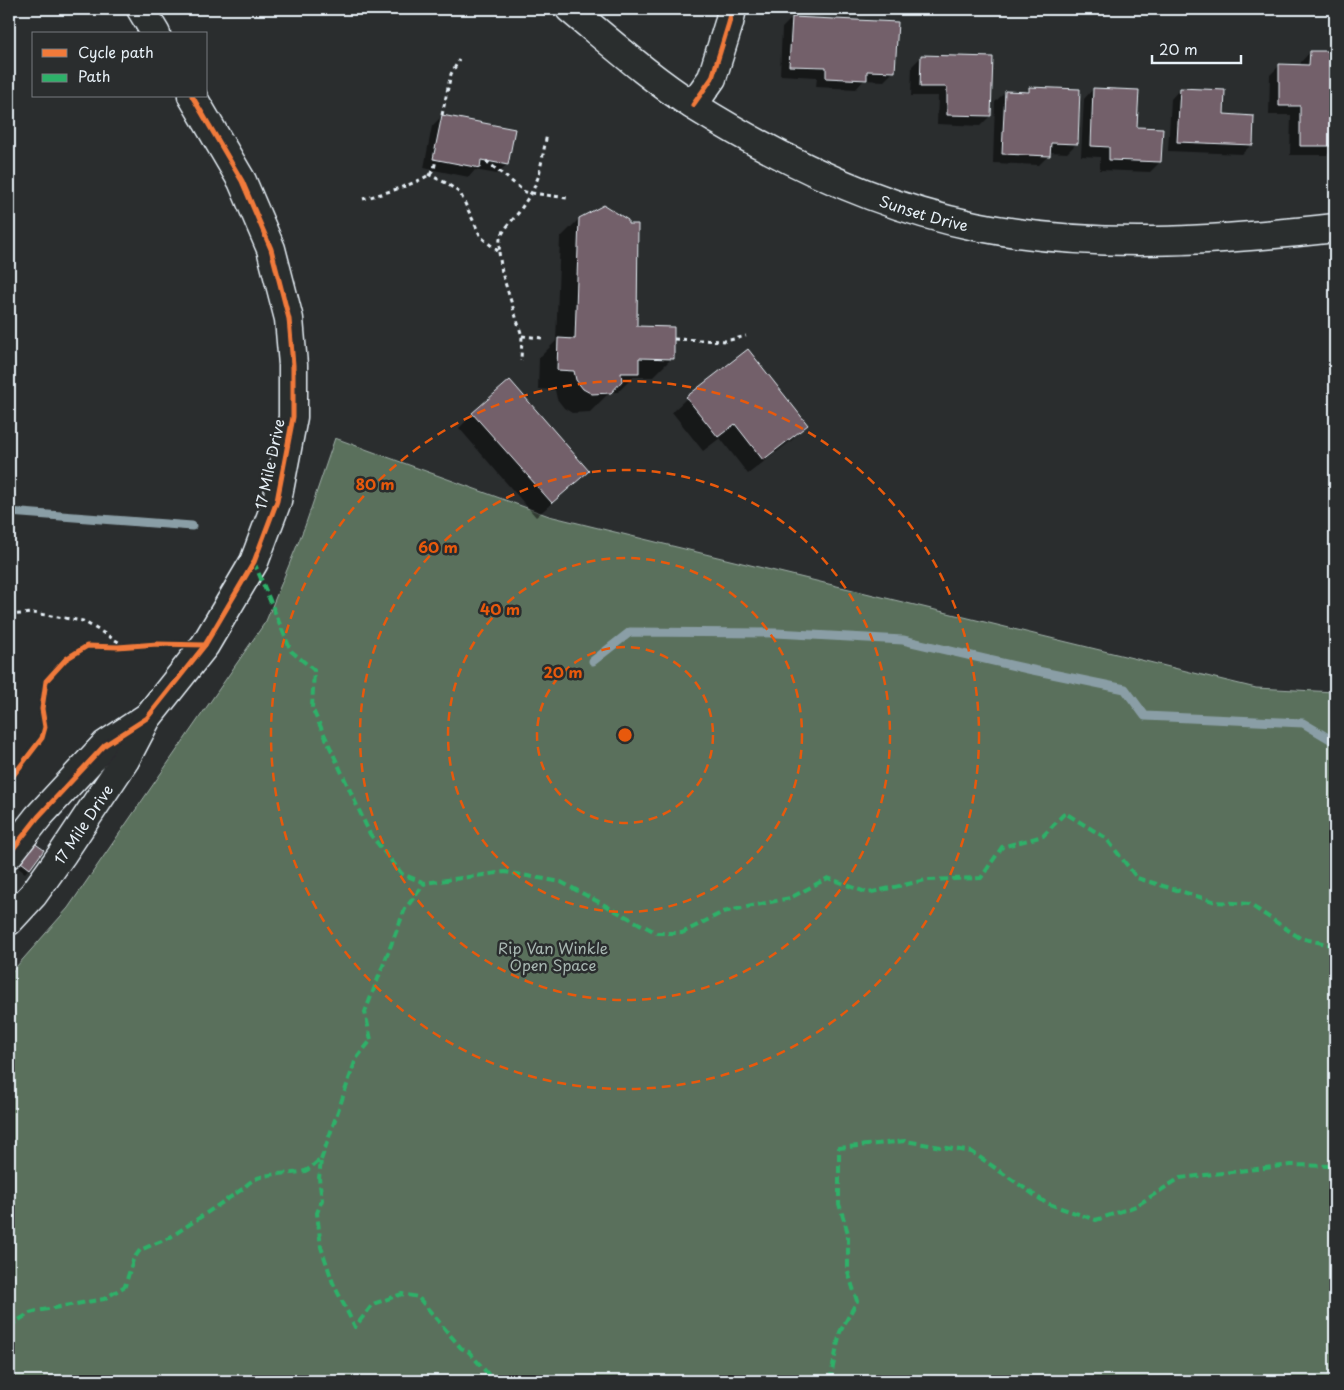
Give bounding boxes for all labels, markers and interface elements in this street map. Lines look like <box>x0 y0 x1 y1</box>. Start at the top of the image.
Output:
legend <box>32 32 208 98</box>
scale bar <box>1152 32 1240 64</box>
text: 20 m <box>1159 37 1198 60</box>
text: Cycle path <box>78 40 154 63</box>
text: Path <box>78 64 110 87</box>
street label: Sunset Drive <box>877 188 971 236</box>
street label: 17 Mile Drive <box>248 417 290 511</box>
text: 80 m <box>355 472 395 495</box>
text: 60 m <box>418 535 458 558</box>
text: 40 m <box>480 597 520 620</box>
text: 20 m <box>544 660 582 683</box>
centre of rings <box>616 726 634 744</box>
street label: 17 Mile Drive <box>47 779 118 869</box>
park label: Rip Van Winkle Open Space <box>498 936 608 976</box>

